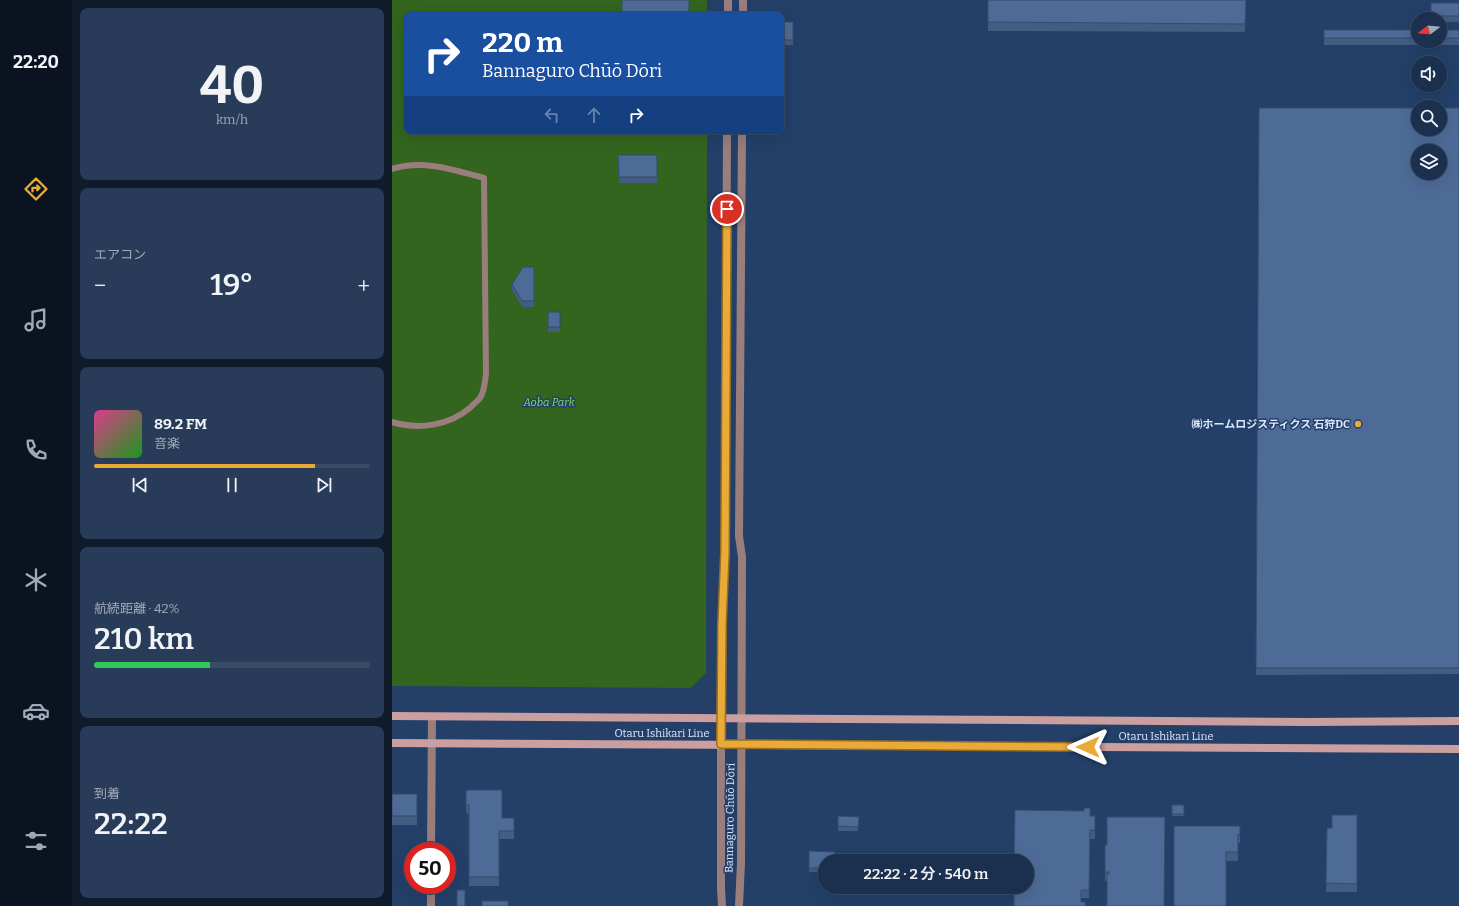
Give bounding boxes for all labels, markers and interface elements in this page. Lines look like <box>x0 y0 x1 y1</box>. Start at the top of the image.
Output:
north arrow <box>1411 12 1447 48</box>
map controls <box>1411 12 1447 180</box>
text: 220 m <box>482 26 563 59</box>
icon: right <box>416 28 468 80</box>
text: 22:20 <box>13 51 59 73</box>
text: 40 <box>200 54 264 117</box>
button: sound <box>1411 56 1447 92</box>
text: Bannaguro Chūō Dōri <box>482 60 662 82</box>
button: search <box>1411 100 1447 136</box>
icon: left <box>541 104 563 126</box>
icon: ahead <box>583 104 605 126</box>
icon: right <box>625 104 647 126</box>
text: km/h <box>216 112 248 127</box>
button: layers <box>1411 144 1447 180</box>
icon: directions <box>22 175 50 203</box>
pin <box>710 192 744 226</box>
icon: arrive <box>716 198 738 220</box>
text: エアコン <box>94 247 146 262</box>
text: 19° <box>210 267 253 303</box>
text: − <box>94 272 106 299</box>
text: + <box>357 272 370 299</box>
icon: music <box>22 306 50 334</box>
park label: Aoba Park <box>522 396 576 409</box>
text: 89.2 FM <box>154 415 207 433</box>
place label: ㈱ホームロジスティクス 石狩DC <box>1192 418 1350 431</box>
marker: ㈱ホームロジスティクス 石狩DC <box>1353 419 1363 429</box>
icon: phone <box>22 436 50 464</box>
text: 音楽 <box>154 436 180 451</box>
icon: previous <box>129 474 151 496</box>
icon: pause <box>221 474 243 496</box>
icon: next <box>313 474 335 496</box>
icon: climate <box>22 566 50 594</box>
text: 航続距離 · 42% <box>94 601 180 616</box>
text: 210 km <box>94 621 194 657</box>
icon: car <box>22 697 50 725</box>
position arrow <box>1067 726 1109 768</box>
street label: Otaru Ishikari Line <box>614 727 710 740</box>
street label: Otaru Ishikari Line <box>1118 730 1214 743</box>
street label: Bannaguro Chūō Dōri <box>723 762 737 873</box>
text: 到着 <box>94 786 120 801</box>
text: 22:22 <box>94 806 168 842</box>
icon: filters <box>22 827 50 855</box>
speed limit sign: 50 <box>404 842 456 894</box>
text: 22:22 · 2 分 · 540 m <box>864 865 988 883</box>

